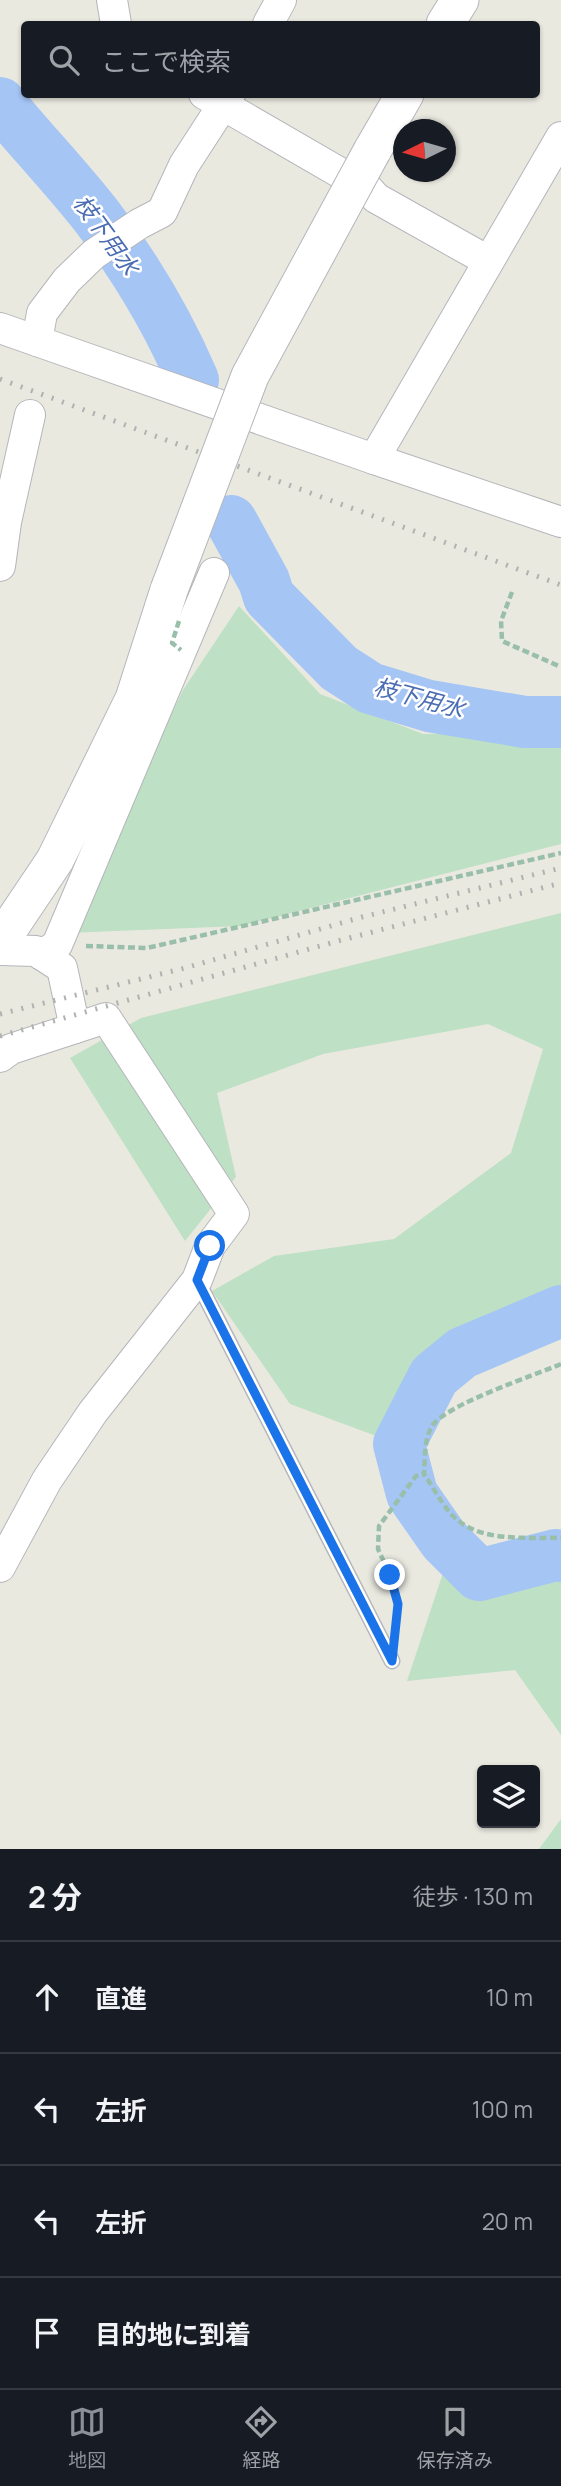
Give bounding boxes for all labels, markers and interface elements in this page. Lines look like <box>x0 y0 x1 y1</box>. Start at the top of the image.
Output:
search box <box>21 21 540 98</box>
icon: search <box>45 41 83 79</box>
text: ここで検索 <box>101 43 231 79</box>
north arrow <box>393 119 456 182</box>
water label: 枝下用水 <box>67 188 149 283</box>
water label: 枝下用水 <box>371 670 471 725</box>
route start <box>194 1230 225 1261</box>
route end <box>374 1559 405 1590</box>
map controls <box>477 1765 540 1828</box>
button: layers <box>477 1765 540 1828</box>
text: 2 分 <box>28 1876 82 1917</box>
text: 徒歩 · 130 m <box>413 1880 533 1912</box>
icon: ahead <box>28 1978 66 2016</box>
text: 直進 <box>95 1980 147 2016</box>
text: 10 m <box>486 1981 533 2013</box>
icon: left <box>28 2090 66 2128</box>
text: 左折 <box>95 2092 147 2128</box>
text: 100 m <box>472 2093 533 2125</box>
icon: left <box>28 2202 66 2240</box>
text: 左折 <box>95 2204 147 2240</box>
text: 20 m <box>482 2205 533 2237</box>
icon: arrive <box>28 2314 66 2352</box>
text: 目的地に到着 <box>95 2316 251 2352</box>
tab: 地図 <box>68 2403 106 2473</box>
tab: 経路 <box>242 2403 281 2473</box>
tab: 保存済み <box>417 2403 493 2473</box>

